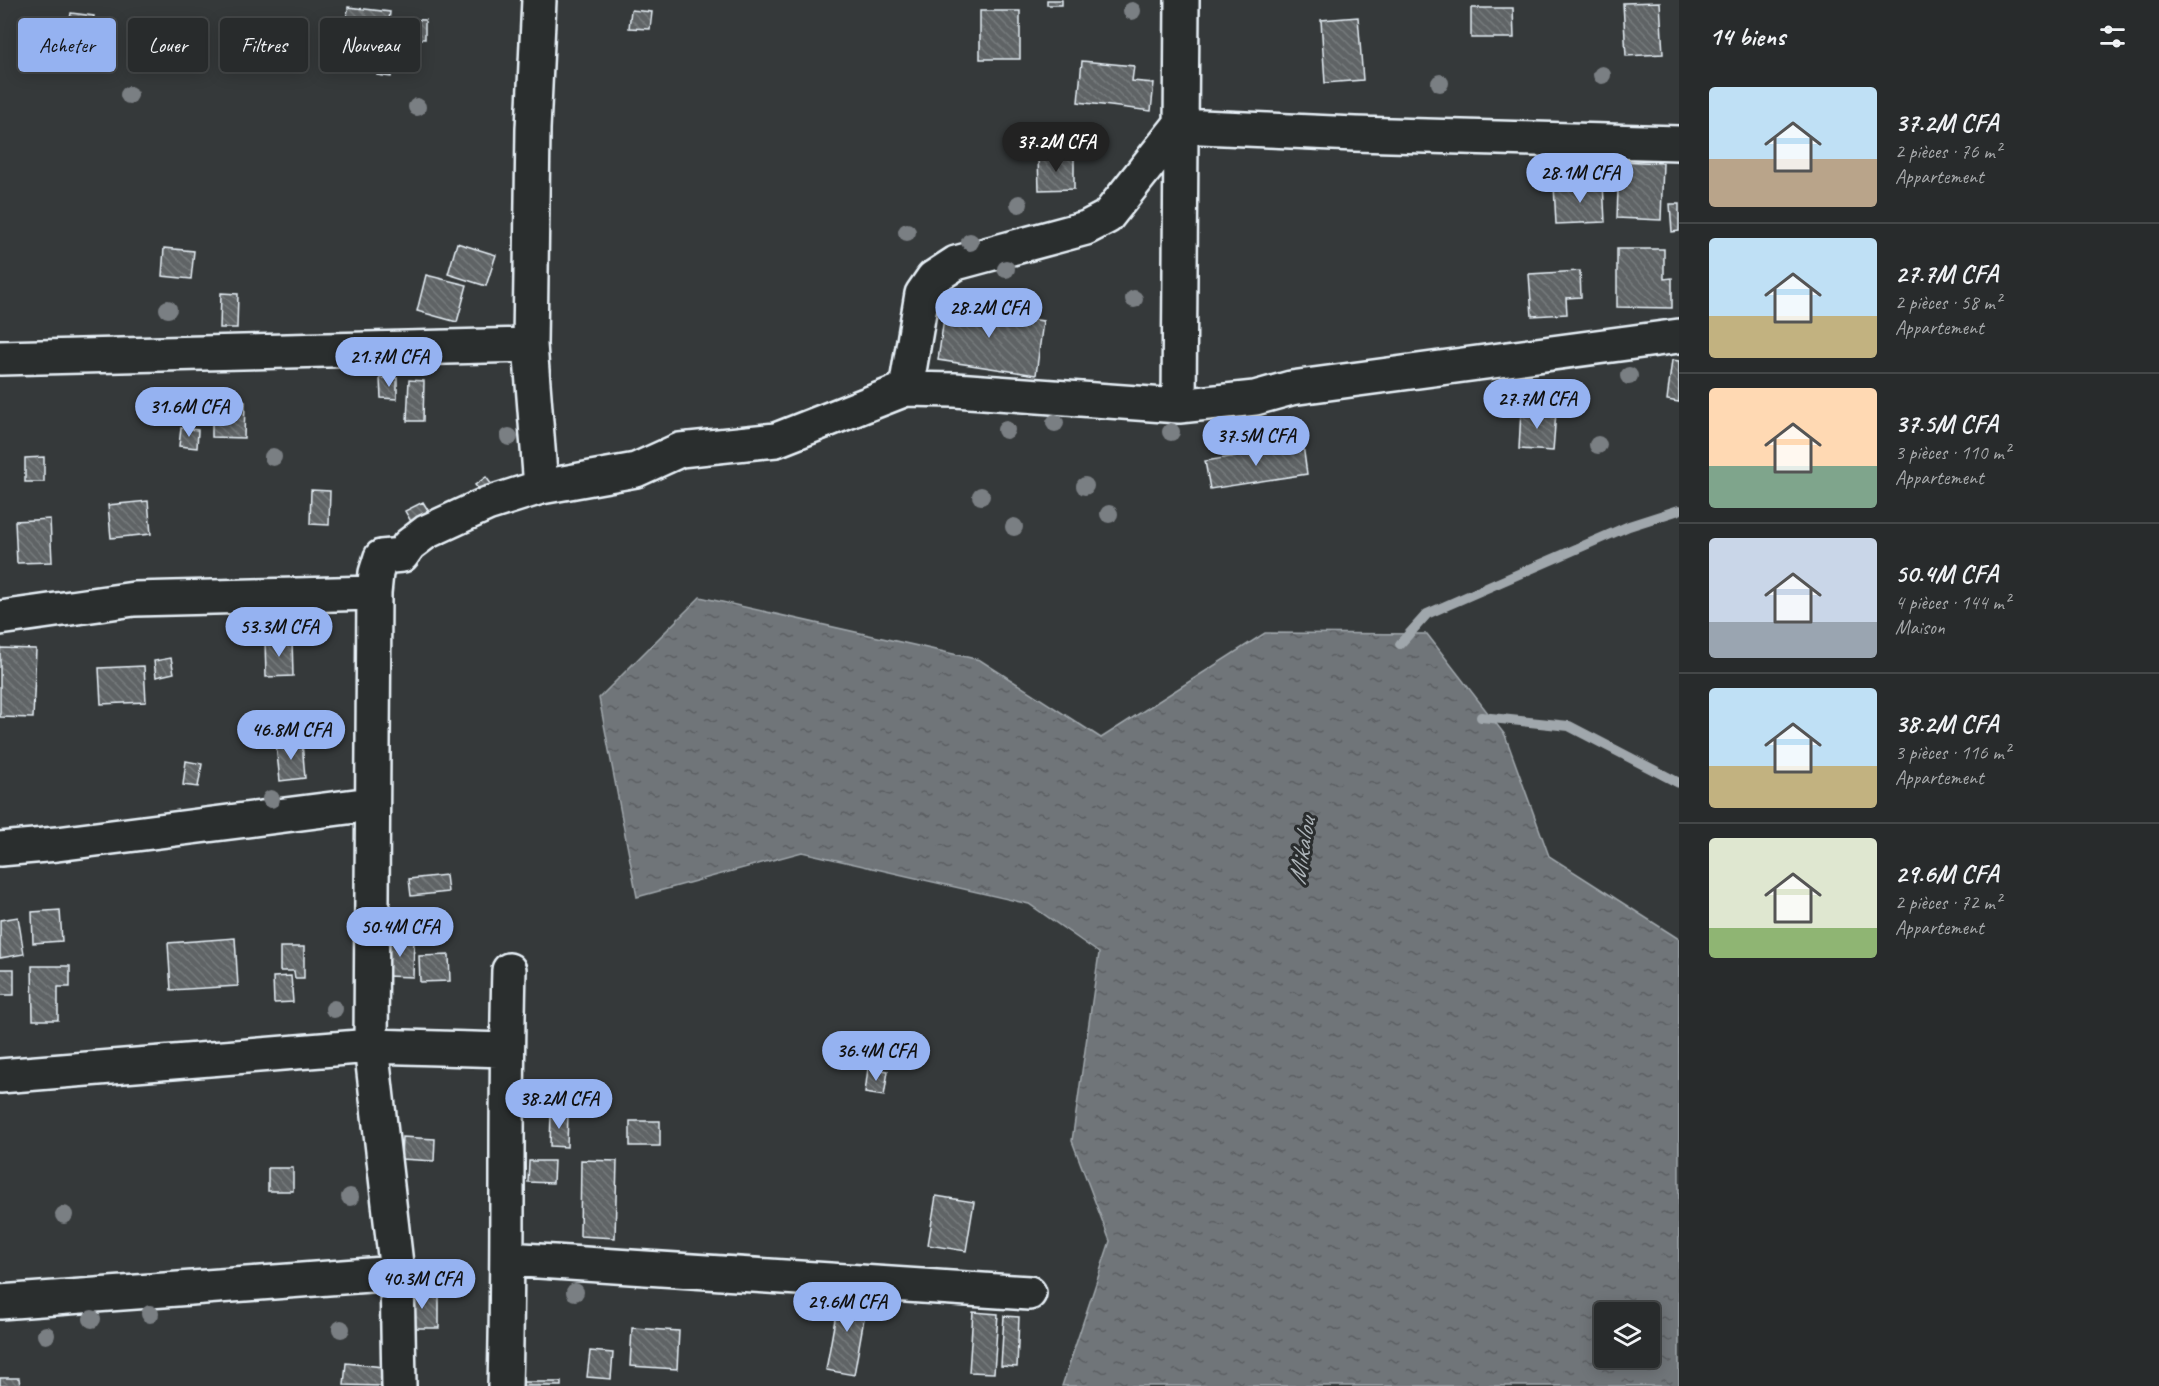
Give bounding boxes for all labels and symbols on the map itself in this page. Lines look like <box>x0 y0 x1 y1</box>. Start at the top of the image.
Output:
pin: 37.2M CFA <box>987 122 1125 173</box>
pin: 28.1M CFA <box>1511 153 1649 204</box>
pin: 28.2M CFA <box>920 288 1058 339</box>
pin: 21.7M CFA <box>320 337 458 388</box>
pin: 27.7M CFA <box>1468 379 1606 430</box>
pin: 31.6M CFA <box>120 387 258 438</box>
pin: 37.5M CFA <box>1187 416 1325 467</box>
pin: 53.3M CFA <box>210 607 348 658</box>
pin: 46.8M CFA <box>222 710 360 761</box>
water label: Mikalou <box>1280 811 1324 887</box>
pin: 50.4M CFA <box>331 907 469 958</box>
pin: 36.4M CFA <box>807 1031 945 1082</box>
pin: 38.2M CFA <box>490 1079 628 1130</box>
pin: 40.3M CFA <box>353 1259 491 1310</box>
pin: 29.6M CFA <box>778 1282 916 1333</box>

